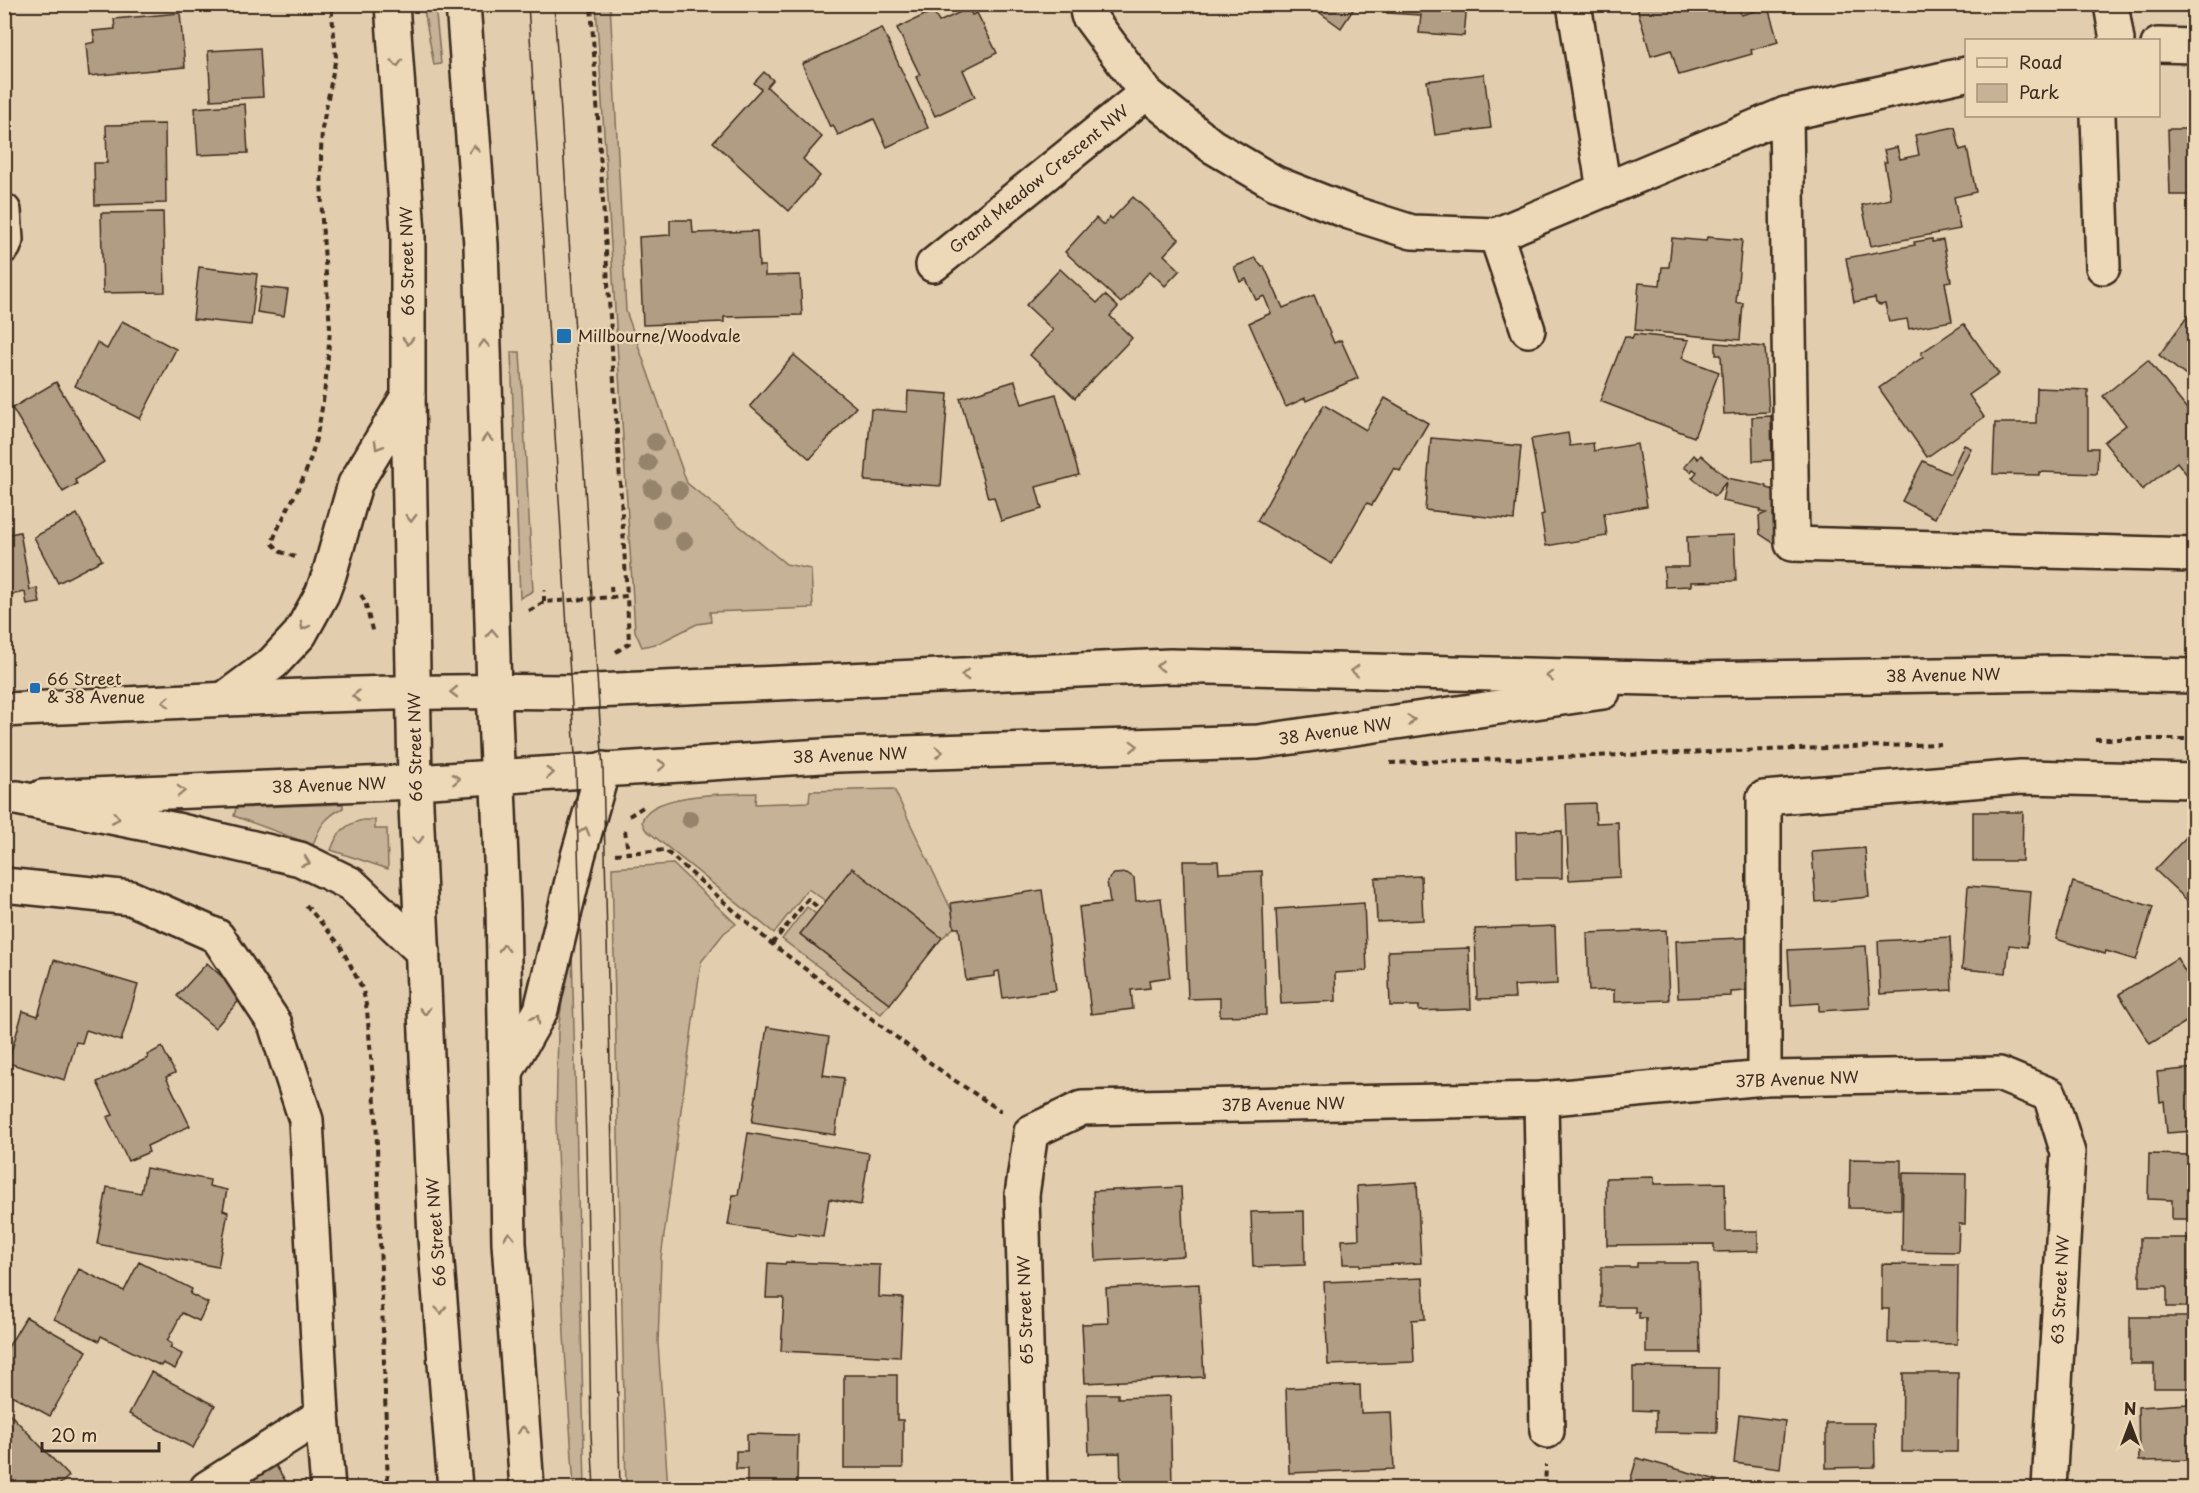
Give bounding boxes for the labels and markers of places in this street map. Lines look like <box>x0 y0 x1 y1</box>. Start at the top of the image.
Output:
place label: Millbourne/Woodvale <box>578 323 741 347</box>
marker: Millbourne/Woodvale <box>555 327 573 345</box>
place label: 66 Street & 38 Avenue <box>47 666 145 708</box>
marker: 66 Street & 38 Avenue <box>28 681 42 695</box>

